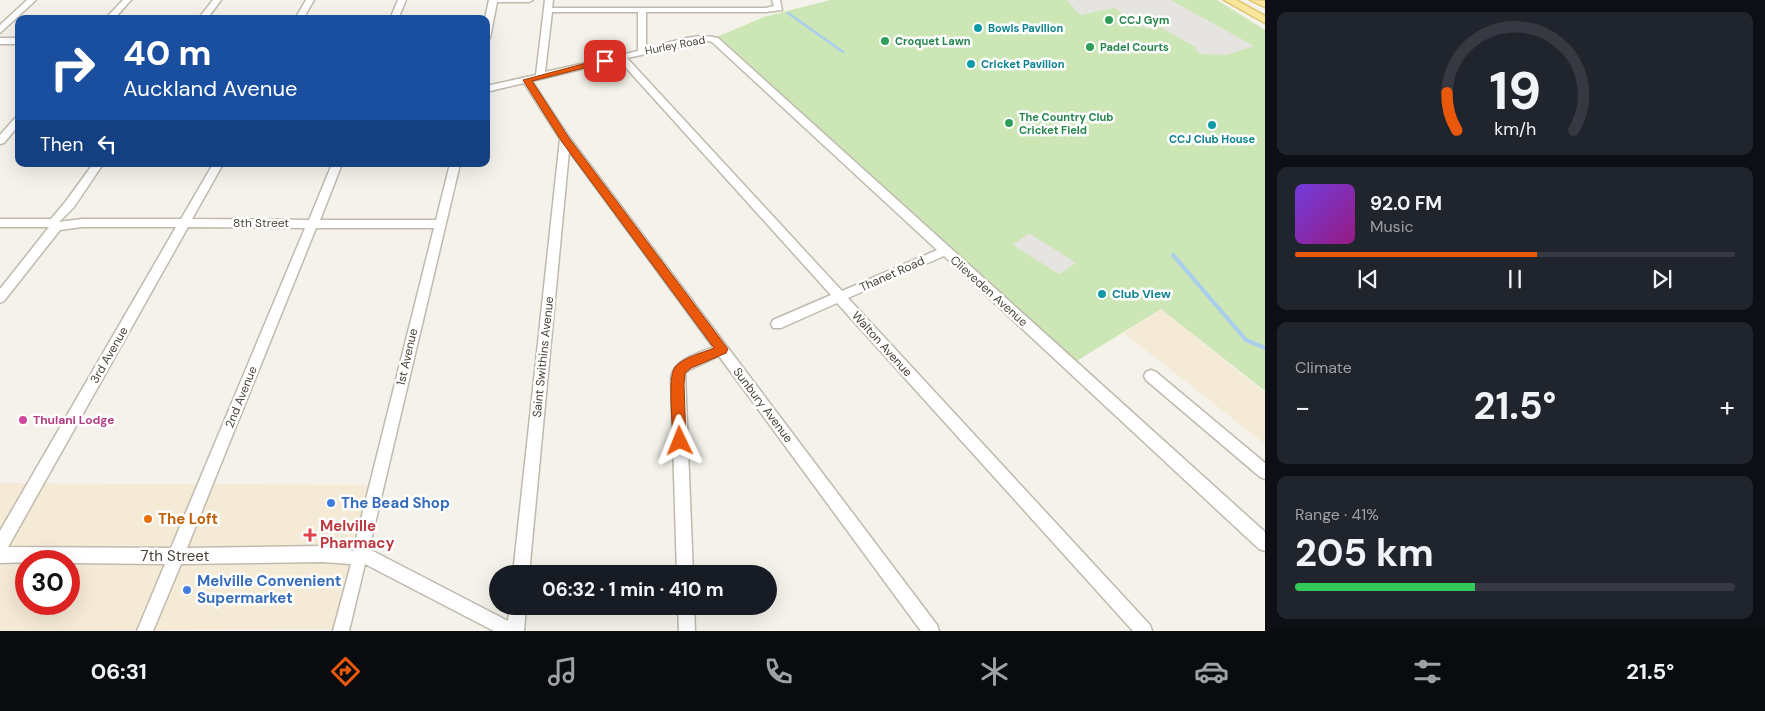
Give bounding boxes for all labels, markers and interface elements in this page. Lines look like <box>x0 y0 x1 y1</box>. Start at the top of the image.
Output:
place label: CCJ Gym <box>1119 13 1169 27</box>
marker: CCJ Gym <box>1103 14 1115 26</box>
place label: Bowls Pavilion <box>988 21 1063 35</box>
marker: Bowls Pavilion <box>972 22 984 34</box>
text: 40 m <box>123 30 212 76</box>
street label: Hurley Road <box>644 32 706 58</box>
place label: Croquet Lawn <box>895 34 971 48</box>
icon: right <box>40 35 105 100</box>
marker: Croquet Lawn <box>879 35 891 47</box>
pin <box>584 40 626 82</box>
place label: Padel Courts <box>1100 40 1169 54</box>
marker: Padel Courts <box>1084 41 1096 53</box>
icon: arrive <box>591 47 619 75</box>
place label: Cricket Pavilion <box>981 57 1065 71</box>
text: 19 <box>1489 57 1541 125</box>
marker: Cricket Pavilion <box>965 58 977 70</box>
text: Auckland Avenue <box>123 74 298 103</box>
place label: The Country Club Cricket Field <box>1019 110 1114 137</box>
marker: The Country Club Cricket Field <box>1003 117 1015 129</box>
text: km/h <box>1494 117 1536 141</box>
marker: CCJ Club House <box>1206 119 1218 131</box>
icon: left <box>93 130 121 158</box>
text: Then <box>40 132 83 157</box>
place label: CCJ Club House <box>1169 132 1255 146</box>
text: 92.0 FM <box>1370 191 1442 216</box>
street label: 8th Street <box>233 215 289 231</box>
text: Music <box>1370 216 1414 237</box>
street label: Clieveden Avenue <box>947 252 1031 330</box>
street label: Thanet Road <box>857 253 927 295</box>
icon: previous <box>1354 265 1382 293</box>
icon: pause <box>1501 265 1529 293</box>
icon: next <box>1648 265 1676 293</box>
place label: Club View <box>1112 286 1171 302</box>
marker: Club View <box>1096 288 1108 300</box>
street label: Saint Swithins Avenue <box>529 296 557 418</box>
street label: Walton Avenue <box>848 308 916 380</box>
street label: 3rd Avenue <box>86 324 132 386</box>
street label: 1st Avenue <box>393 327 421 387</box>
text: Climate <box>1295 357 1352 378</box>
street label: 2nd Avenue <box>221 364 261 430</box>
street label: Sunbury Avenue <box>729 364 797 446</box>
text: 21.5° <box>1474 381 1556 431</box>
text: − <box>1295 389 1310 426</box>
text: + <box>1720 389 1735 426</box>
place label: Thulani Lodge <box>33 412 114 428</box>
marker: Thulani Lodge <box>17 414 29 426</box>
position arrow <box>653 414 705 466</box>
place label: The Bead Shop <box>341 493 450 513</box>
marker: The Bead Shop <box>325 497 337 509</box>
text: Range · 41% <box>1295 504 1379 525</box>
place label: The Loft <box>158 509 218 529</box>
marker: The Loft <box>142 513 154 525</box>
place label: Melville Pharmacy <box>320 516 394 553</box>
text: 205 km <box>1295 528 1434 578</box>
marker: Melville Pharmacy <box>304 529 316 541</box>
street label: 7th Street <box>140 546 210 566</box>
speed limit sign: 30 <box>15 550 80 615</box>
place label: Melville Convenient Supermarket <box>197 571 341 608</box>
text: 06:32 · 1 min · 410 m <box>542 577 724 602</box>
marker: Melville Convenient Supermarket <box>181 584 193 596</box>
icon: directions <box>328 654 363 689</box>
icon: music <box>545 654 580 689</box>
icon: phone <box>761 654 796 689</box>
icon: climate <box>977 654 1012 689</box>
icon: car <box>1194 654 1229 689</box>
icon: filters <box>1410 654 1445 689</box>
text: 06:31 <box>91 657 147 686</box>
text: 21.5° <box>1626 657 1674 686</box>

